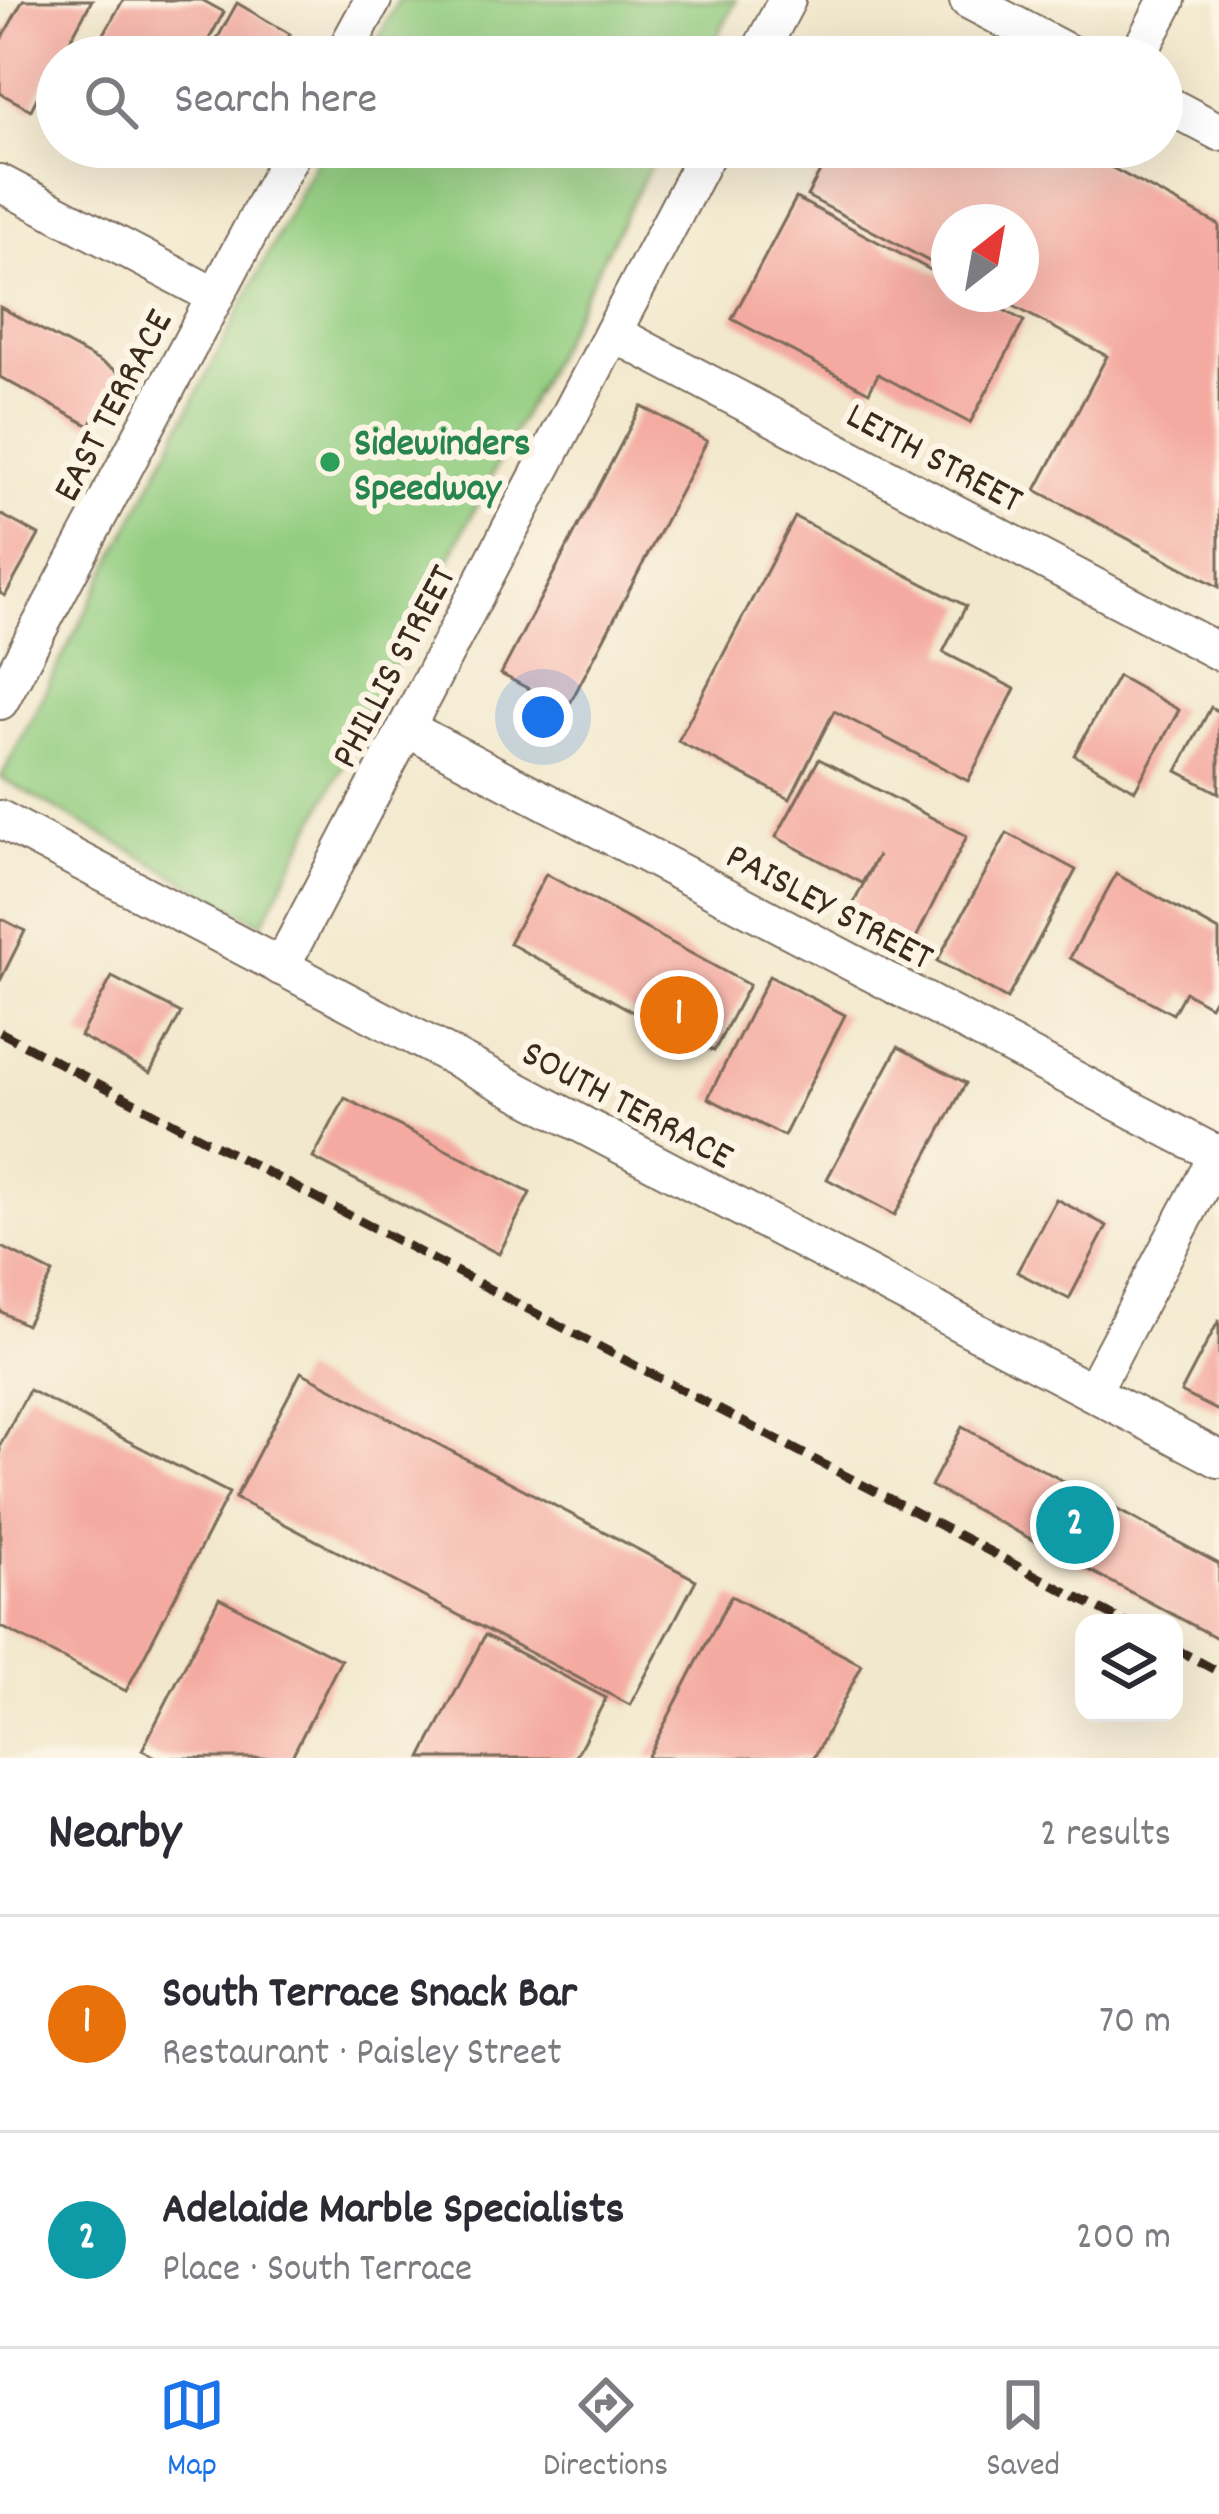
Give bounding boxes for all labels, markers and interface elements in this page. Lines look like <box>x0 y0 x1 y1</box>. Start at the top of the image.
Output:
search box <box>36 36 1183 168</box>
icon: search <box>78 69 144 135</box>
text: Search here <box>174 70 377 134</box>
north arrow <box>931 204 1039 312</box>
street label: EAST TERRACE <box>42 301 190 513</box>
street label: LEITH STREET <box>835 391 1031 531</box>
place label: Sidewinders Speedway <box>354 419 530 519</box>
marker: Sidewinders Speedway <box>317 449 343 475</box>
street label: PHILLIS STREET <box>320 556 473 779</box>
your location <box>513 687 573 747</box>
street label: PAISLEY STREET <box>714 832 942 988</box>
pin: 1 <box>640 970 718 1060</box>
street label: SOUTH TERRACE <box>510 1029 742 1187</box>
pin: 2 <box>1036 1480 1114 1570</box>
map controls <box>1075 1614 1183 1722</box>
button: layers <box>1075 1614 1183 1722</box>
text: Nearby <box>48 1800 181 1872</box>
text: 2 results <box>1040 1809 1171 1864</box>
text: South Terrace Snack Bar <box>162 1964 577 2028</box>
text: 1 <box>83 1996 91 2051</box>
text: 70 m <box>1099 1996 1171 2051</box>
text: Restaurant · Paisley Street <box>162 2028 562 2083</box>
text: Adelaide Marble Specialists <box>162 2180 624 2244</box>
text: 2 <box>78 2212 96 2267</box>
text: 200 m <box>1076 2212 1171 2267</box>
text: Place · South Terrace <box>162 2244 472 2299</box>
tab: Map <box>159 2372 225 2491</box>
tab: Directions <box>543 2372 668 2491</box>
tab: Saved <box>986 2372 1060 2491</box>

